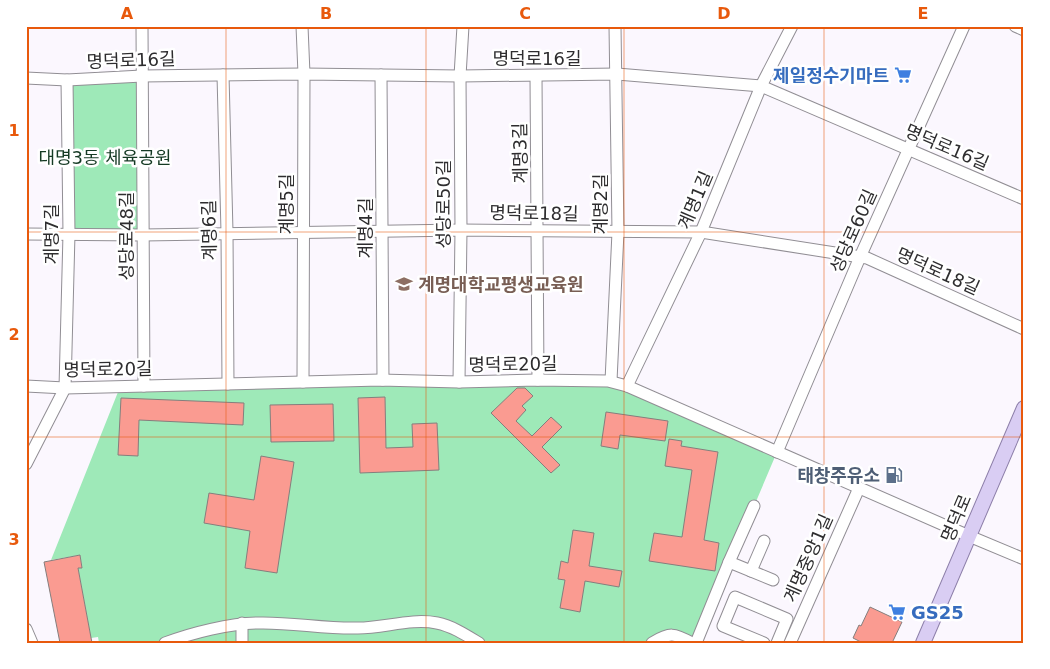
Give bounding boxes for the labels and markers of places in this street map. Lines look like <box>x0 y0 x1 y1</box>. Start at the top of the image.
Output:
place label: 제일정수기마트 <box>773 65 889 86</box>
supermarket icon: 제일정수기마트 <box>893 65 913 85</box>
school or university icon: 계명대학교평생교육원 <box>394 274 414 294</box>
place label: 계명대학교평생교육원 <box>418 274 584 295</box>
place label: 태창주유소 <box>797 465 880 486</box>
fuel station icon: 태창주유소 <box>884 465 904 485</box>
supermarket icon: GS25 <box>887 602 907 622</box>
place label: GS25 <box>911 602 964 623</box>

